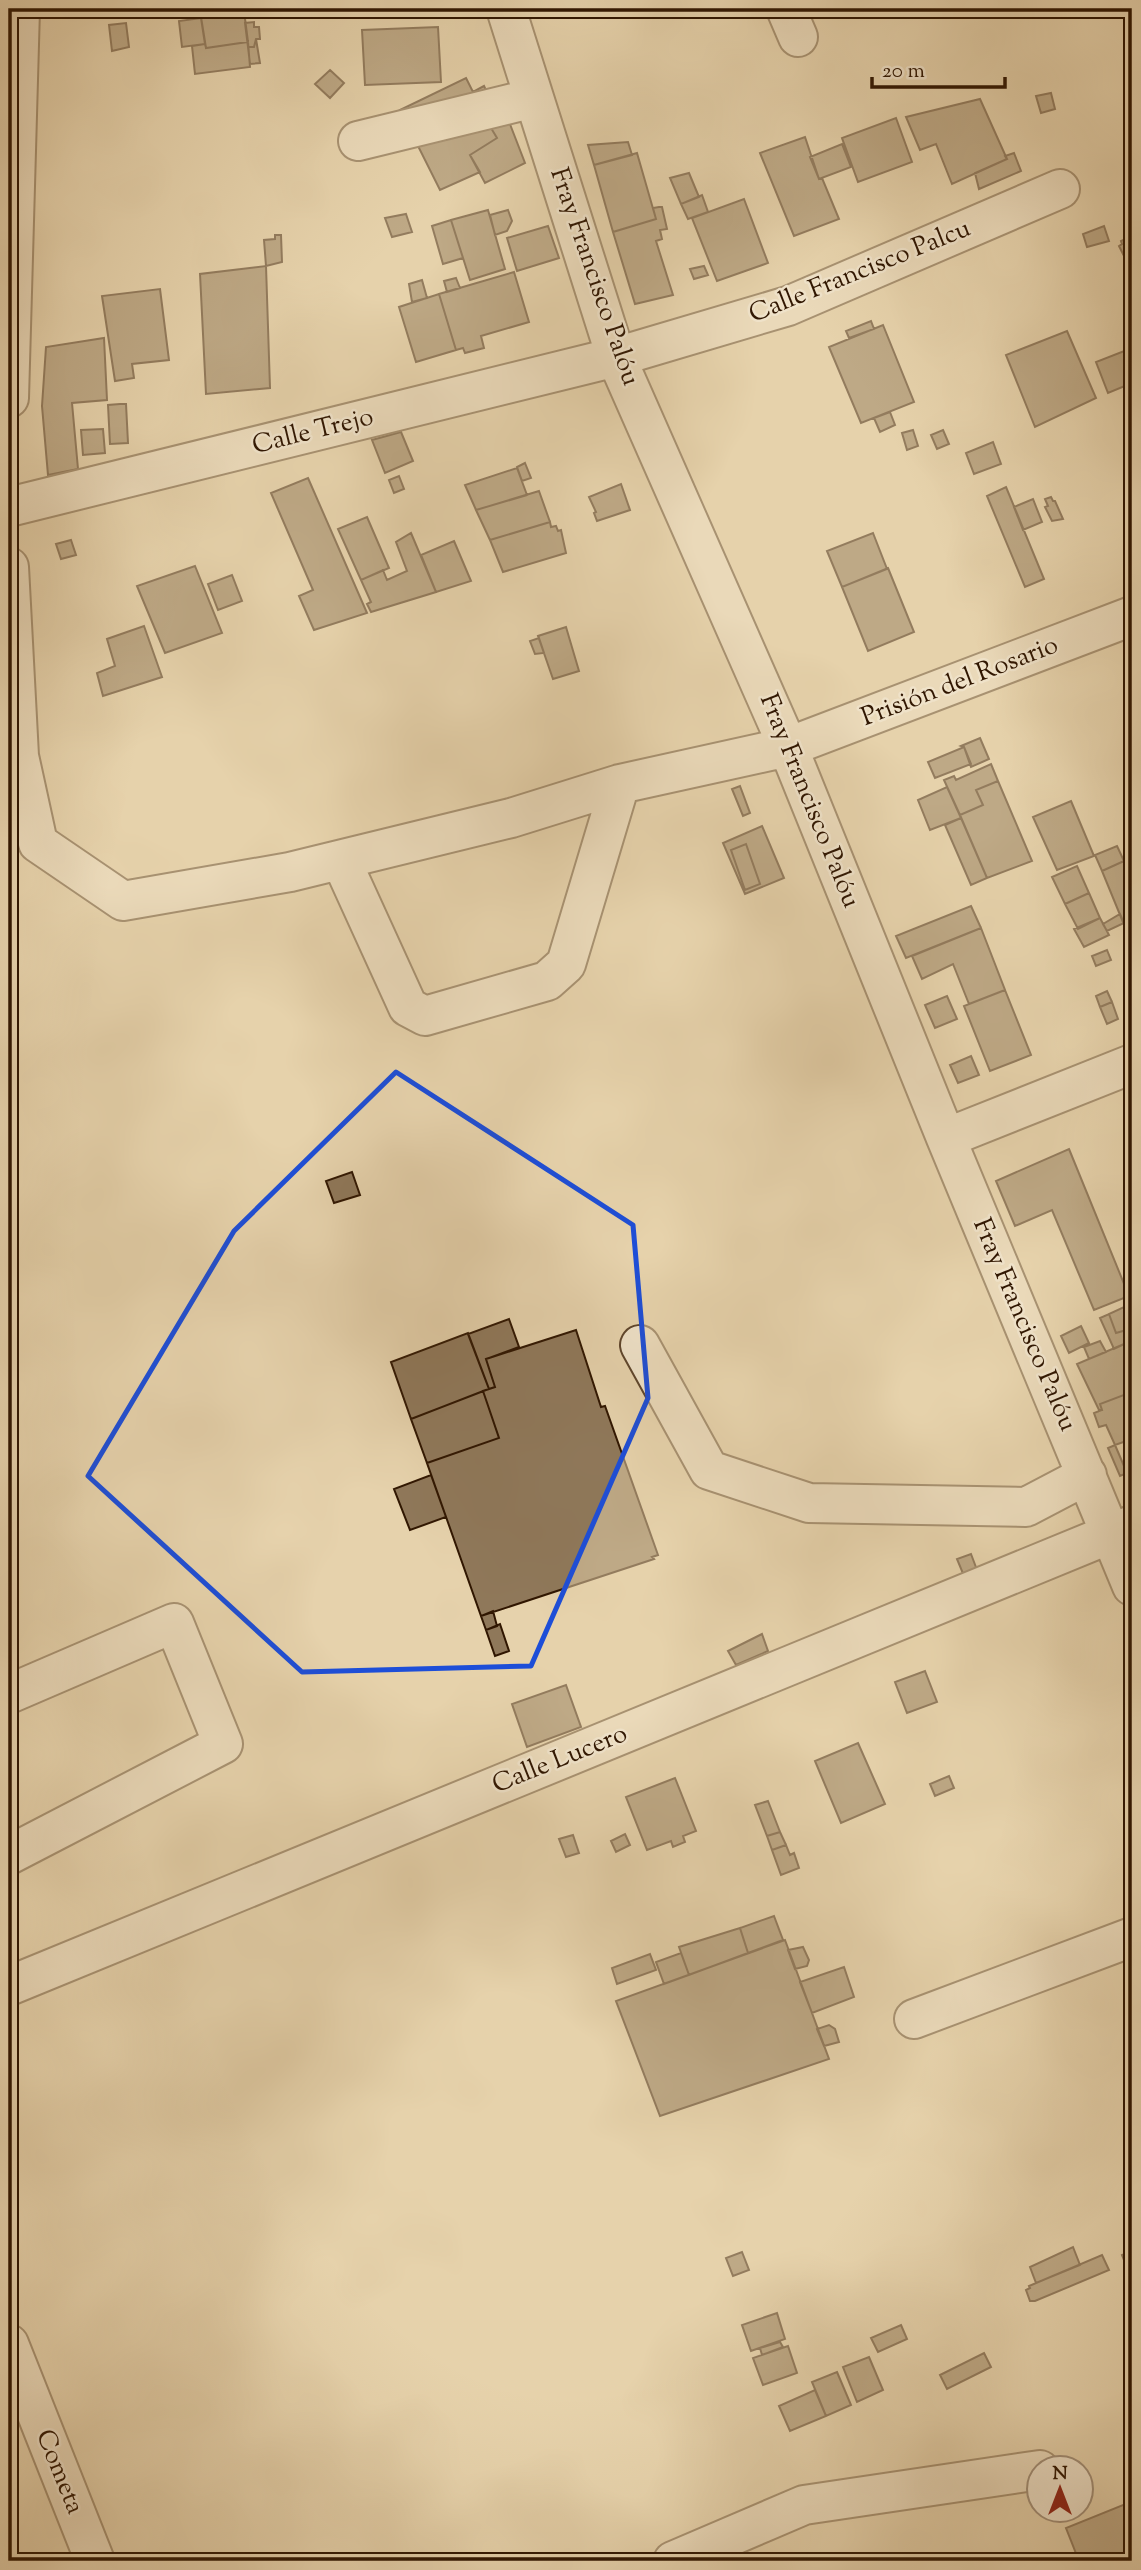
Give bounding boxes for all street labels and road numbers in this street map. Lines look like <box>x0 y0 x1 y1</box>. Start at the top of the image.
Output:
street label: Fray Francisco Palóu <box>539 163 649 391</box>
street label: Calle Francisco Palcu <box>744 211 976 333</box>
street label: Calle Trejo <box>249 399 377 465</box>
street label: Prisión del Rosario <box>856 627 1064 737</box>
street label: Fray Francisco Palóu <box>749 688 869 914</box>
street label: Fray Francisco Palóu <box>962 1213 1086 1437</box>
street label: Calle Lucero <box>487 1716 633 1804</box>
street label: Cometa <box>25 2424 93 2520</box>

